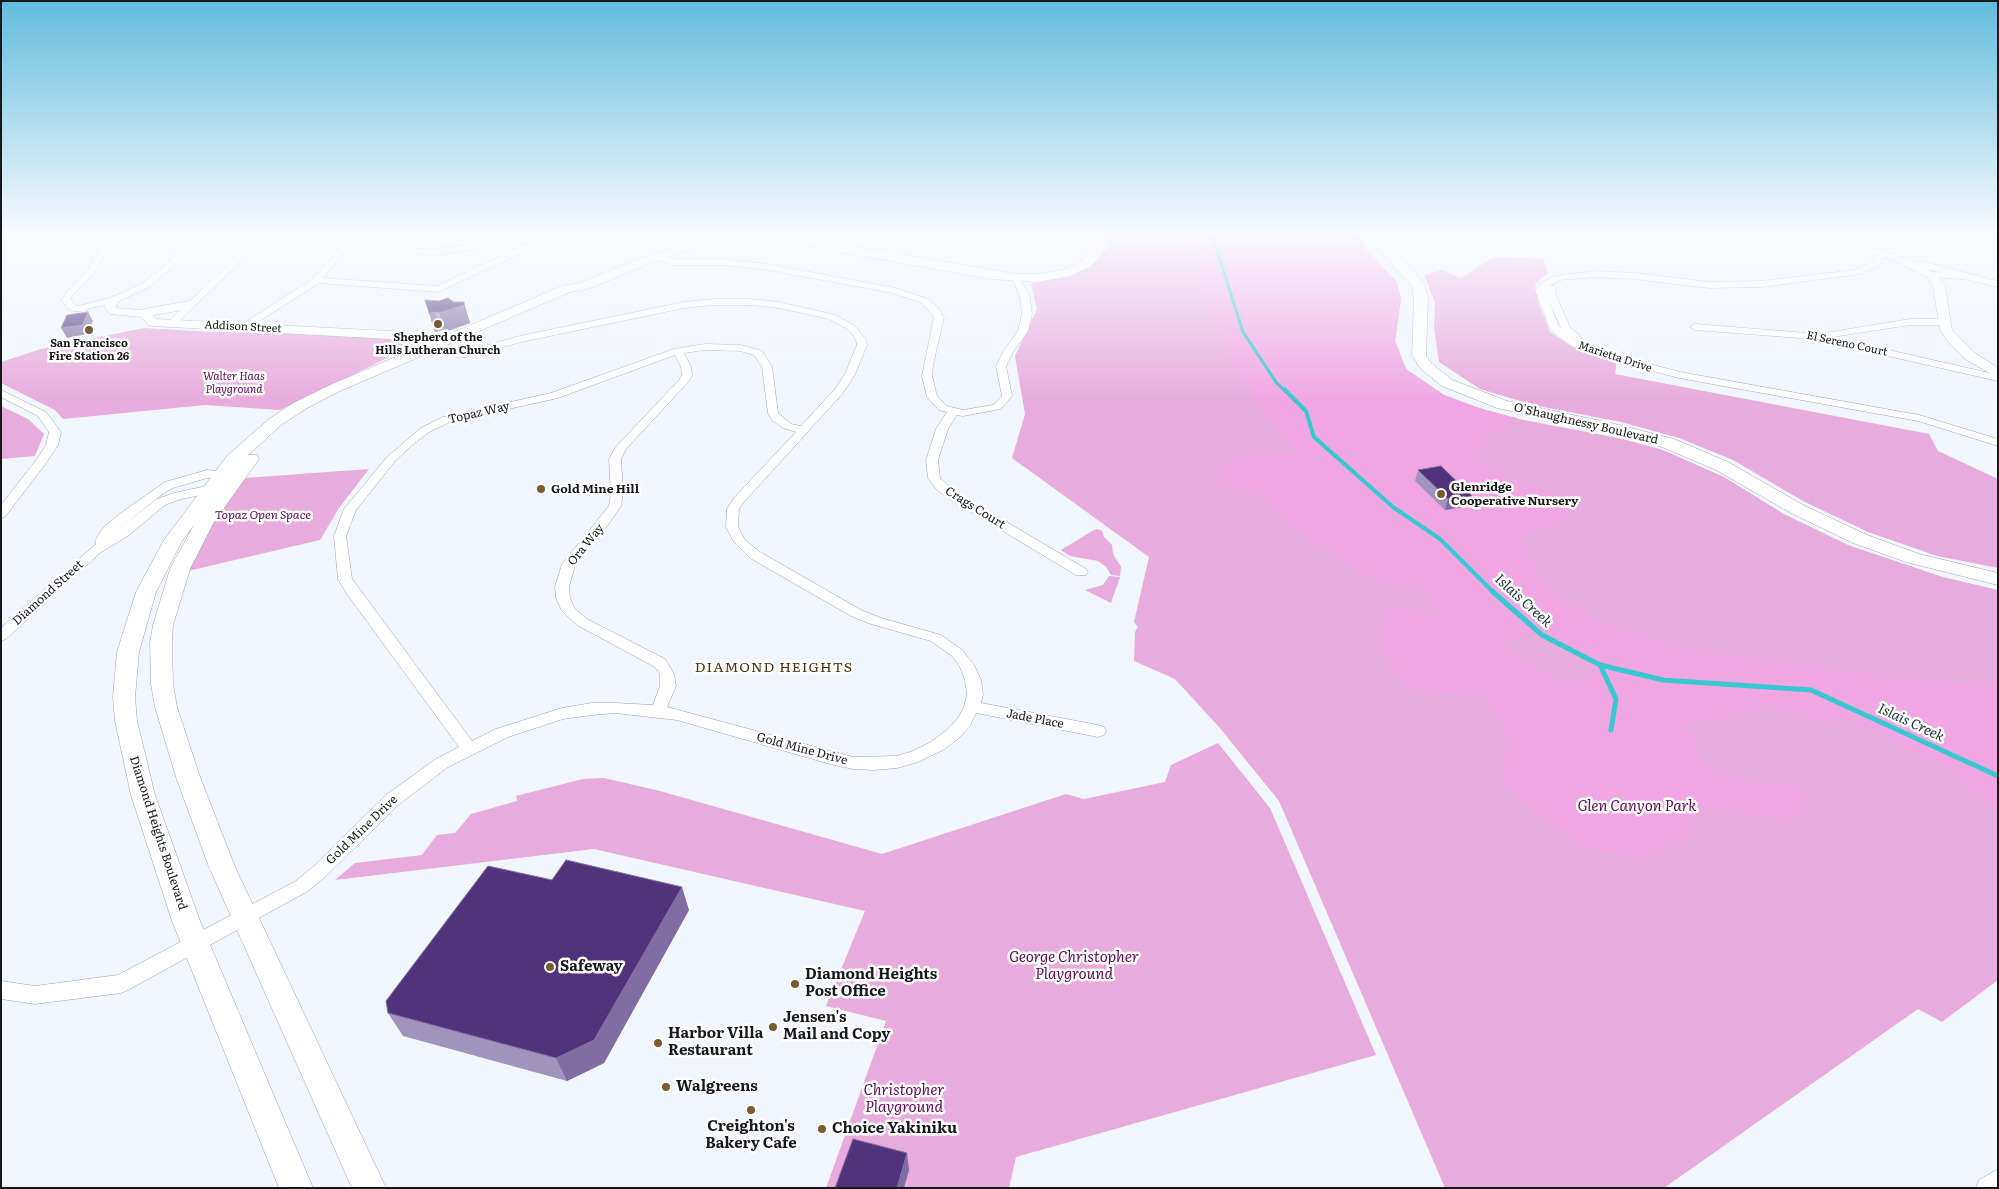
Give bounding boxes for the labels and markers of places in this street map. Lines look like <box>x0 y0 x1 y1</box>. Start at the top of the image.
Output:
marker: Shepherd of the Hills Lutheran Church <box>432 318 444 330</box>
marker: San Francisco Fire Station 26 <box>83 324 95 336</box>
place label: Shepherd of the Hills Lutheran Church <box>375 331 501 357</box>
place label: San Francisco Fire Station 26 <box>49 337 129 363</box>
place label: Glenridge Cooperative Nursery <box>1451 480 1578 508</box>
place label: Gold Mine Hill <box>551 482 639 496</box>
marker: Gold Mine Hill <box>535 483 547 495</box>
marker: Glenridge Cooperative Nursery <box>1435 488 1447 500</box>
place label: Safeway <box>560 958 623 976</box>
marker: Safeway <box>544 961 556 973</box>
place label: Diamond Heights Post Office <box>805 966 937 1001</box>
marker: Diamond Heights Post Office <box>789 978 801 990</box>
place label: Jensen's Mail and Copy <box>783 1009 890 1044</box>
marker: Jensen's Mail and Copy <box>767 1021 779 1033</box>
place label: Harbor Villa Restaurant <box>668 1025 763 1060</box>
marker: Harbor Villa Restaurant <box>652 1037 664 1049</box>
place label: Walgreens <box>676 1078 758 1096</box>
marker: Walgreens <box>660 1081 672 1093</box>
marker: Creighton's Bakery Cafe <box>745 1104 757 1116</box>
place label: Creighton's Bakery Cafe <box>705 1118 797 1153</box>
place label: Choice Yakiniku <box>832 1120 957 1138</box>
marker: Choice Yakiniku <box>816 1123 828 1135</box>

